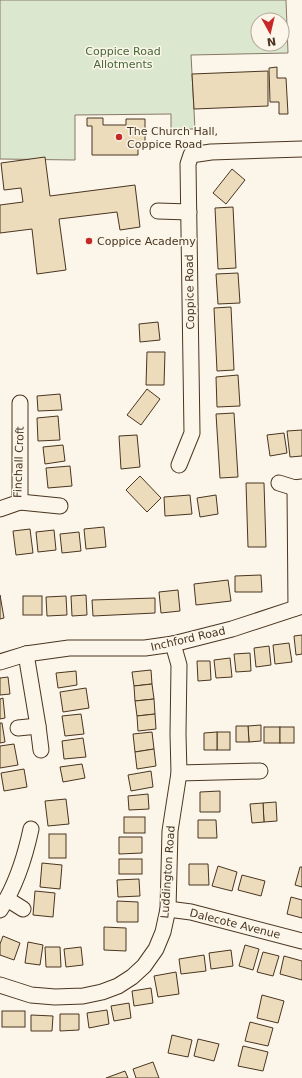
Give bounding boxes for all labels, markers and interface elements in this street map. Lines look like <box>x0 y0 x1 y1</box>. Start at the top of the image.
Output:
north arrow <box>250 12 290 52</box>
text: N <box>266 34 277 48</box>
park label: Coppice Road Allotments <box>85 45 161 71</box>
place label: The Church Hall, Coppice Road <box>126 125 218 151</box>
marker: The Church Hall, Coppice Road <box>114 132 124 142</box>
place label: Coppice Academy <box>97 235 196 248</box>
marker: Coppice Academy <box>84 236 94 246</box>
street label: Coppice Road <box>183 254 197 330</box>
street label: Finchall Croft <box>11 425 27 498</box>
street label: Inchford Road <box>149 624 227 654</box>
street label: Luddington Road <box>158 825 178 919</box>
street label: Dalecote Avenue <box>188 906 282 942</box>

